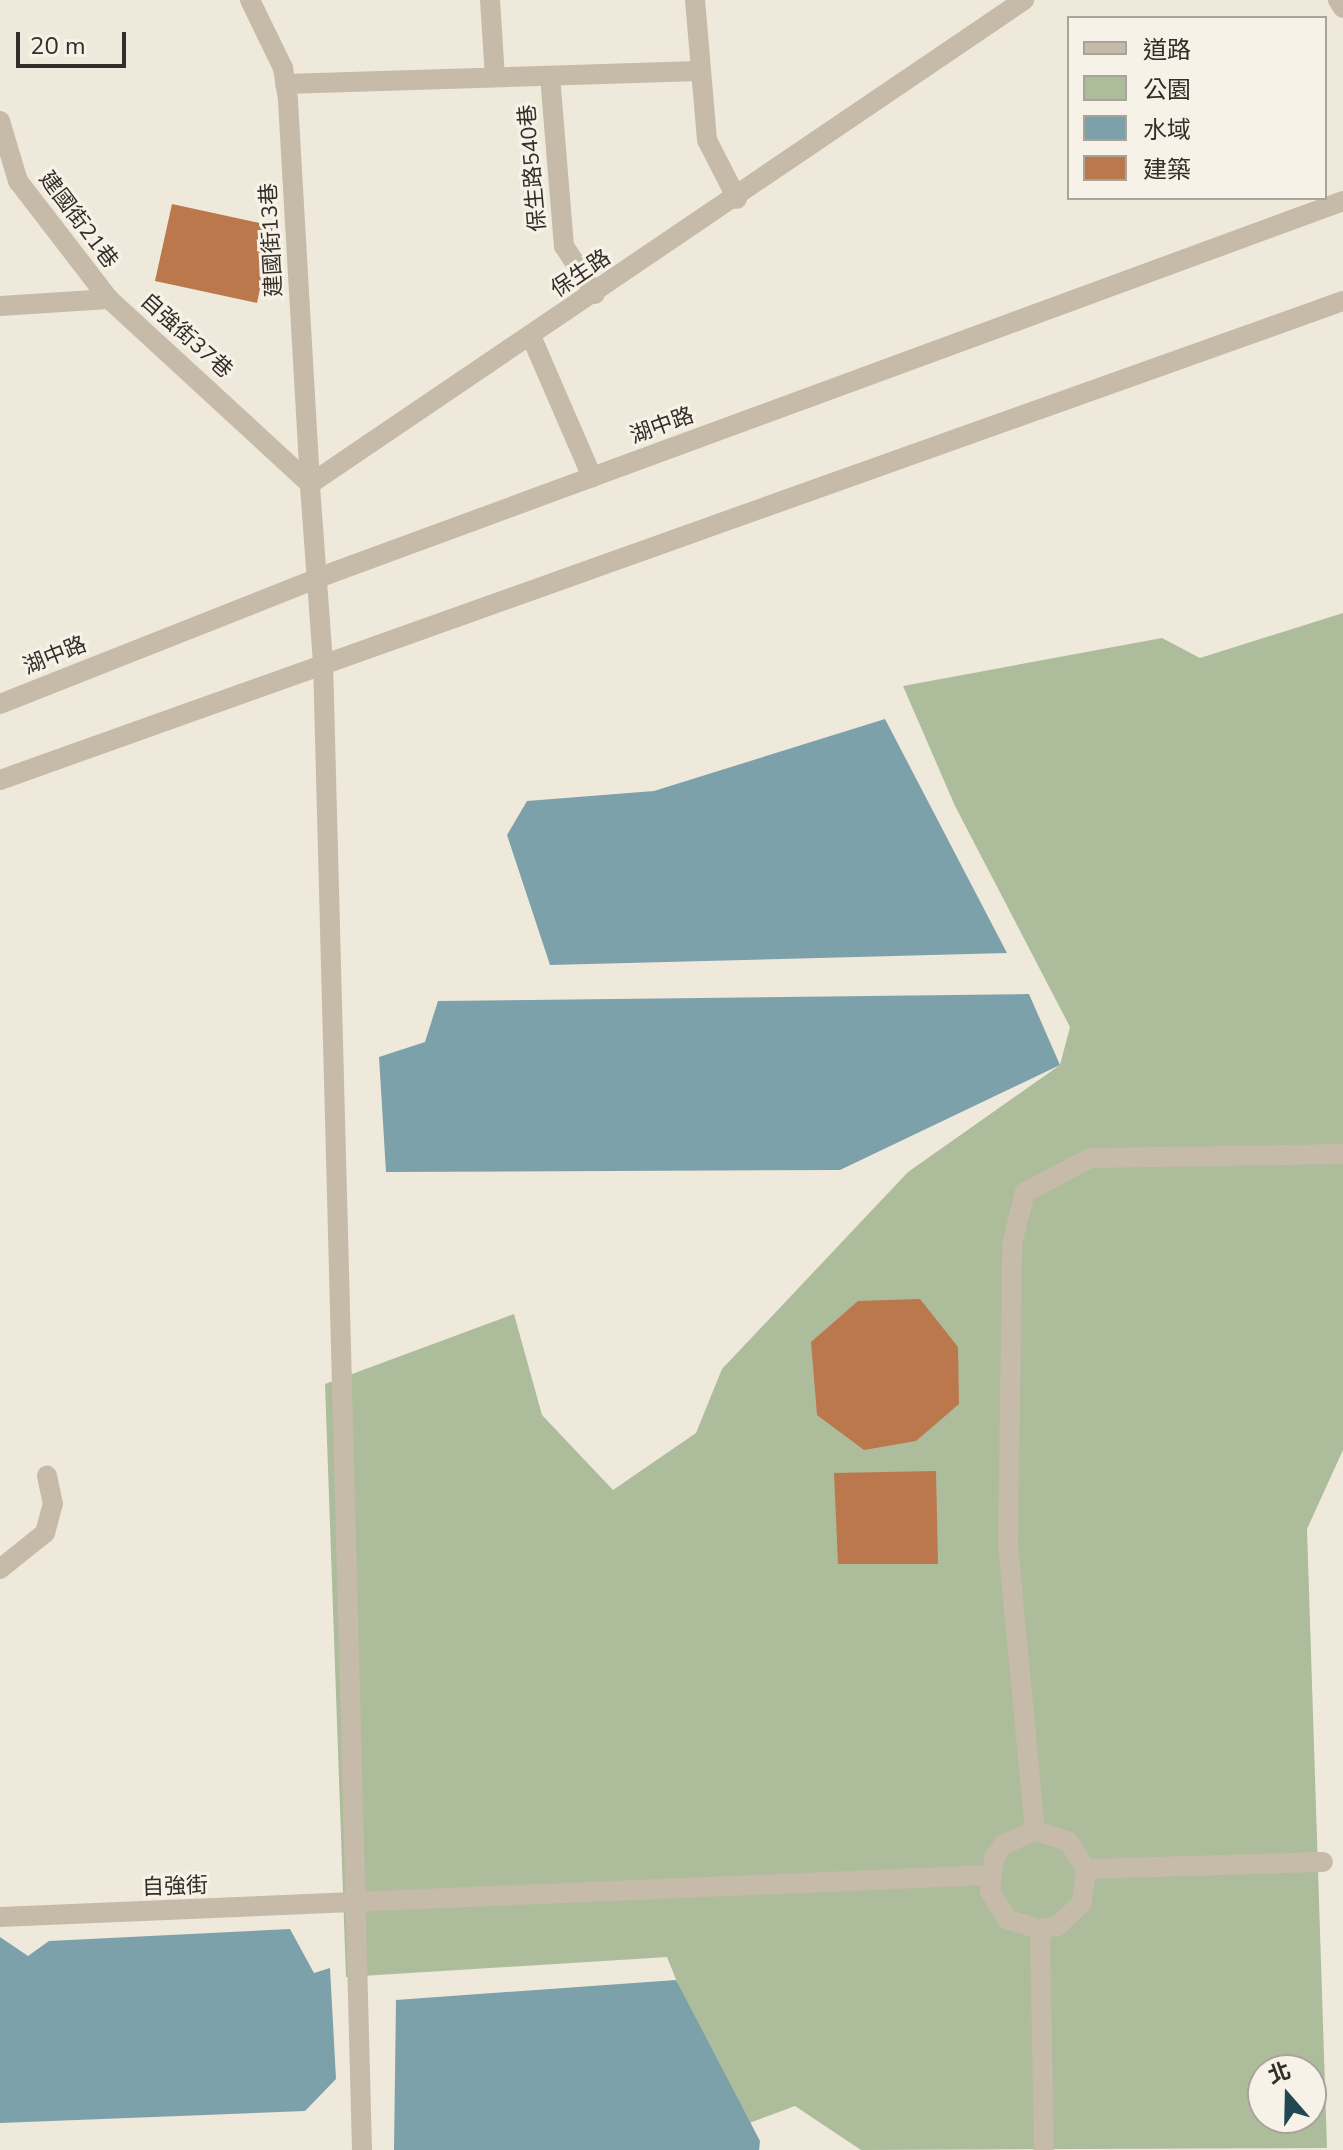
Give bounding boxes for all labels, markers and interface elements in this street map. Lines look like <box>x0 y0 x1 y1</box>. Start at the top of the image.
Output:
scale bar <box>20 16 130 66</box>
legend <box>1067 16 1327 200</box>
text: 20 m <box>30 30 86 62</box>
text: 道路 <box>1143 34 1191 66</box>
text: 公園 <box>1143 74 1191 106</box>
street label: 保生路540巷 <box>514 103 552 233</box>
text: 水域 <box>1143 114 1191 146</box>
text: 建築 <box>1143 154 1191 186</box>
street label: 建國街21巷 <box>33 166 123 274</box>
street label: 建國街13巷 <box>256 182 288 298</box>
street label: 保生路 <box>546 245 616 303</box>
street label: 自強街37巷 <box>135 288 237 384</box>
street label: 湖中路 <box>626 402 698 450</box>
street label: 湖中路 <box>19 631 91 681</box>
street label: 自強街 <box>142 1873 208 1901</box>
north arrow <box>1247 2054 1327 2134</box>
text: 北 <box>1264 2055 1295 2091</box>

